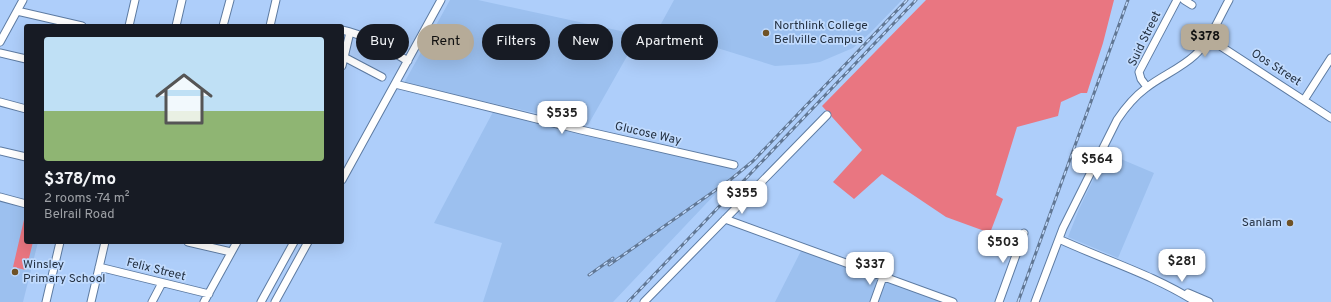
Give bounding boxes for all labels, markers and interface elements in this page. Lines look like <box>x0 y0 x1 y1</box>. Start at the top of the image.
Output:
street label: Suid Street <box>1125 9 1165 69</box>
place label: Northlink College Bellville Campus <box>774 18 868 48</box>
chip: Buy <box>356 24 409 60</box>
chip: Rent <box>417 24 474 60</box>
chip: Filters <box>482 24 550 60</box>
chip: New <box>558 24 613 60</box>
chip: Apartment <box>621 24 718 60</box>
pin: $378 <box>1181 24 1229 58</box>
marker: Northlink College Bellville Campus <box>761 28 771 38</box>
text: $378 <box>1190 29 1220 45</box>
street label: Oos Street <box>1248 46 1304 90</box>
icon: home <box>148 63 220 135</box>
pin: $535 <box>538 101 586 135</box>
text: $535 <box>546 106 578 122</box>
street label: Glucose Way <box>613 119 683 149</box>
pin: $564 <box>1073 147 1121 181</box>
text: $564 <box>1081 152 1113 168</box>
text: $378/mo <box>44 169 116 191</box>
pin: $355 <box>718 181 766 215</box>
text: $355 <box>726 186 758 202</box>
text: 2 rooms · 74 m² <box>44 191 129 207</box>
text: Belrail Road <box>44 207 115 223</box>
place label: Sanlam <box>1242 215 1282 231</box>
marker: Sanlam <box>1285 218 1295 228</box>
pin: $503 <box>979 230 1027 264</box>
text: $503 <box>987 235 1019 251</box>
pin: $281 <box>1158 249 1206 283</box>
pin: $337 <box>846 252 894 286</box>
text: $281 <box>1167 254 1197 270</box>
street label: Felix Street <box>125 255 187 285</box>
place label: Winsley Primary School <box>23 257 106 287</box>
text: $337 <box>855 257 885 273</box>
marker: Winsley Primary School <box>10 267 20 277</box>

